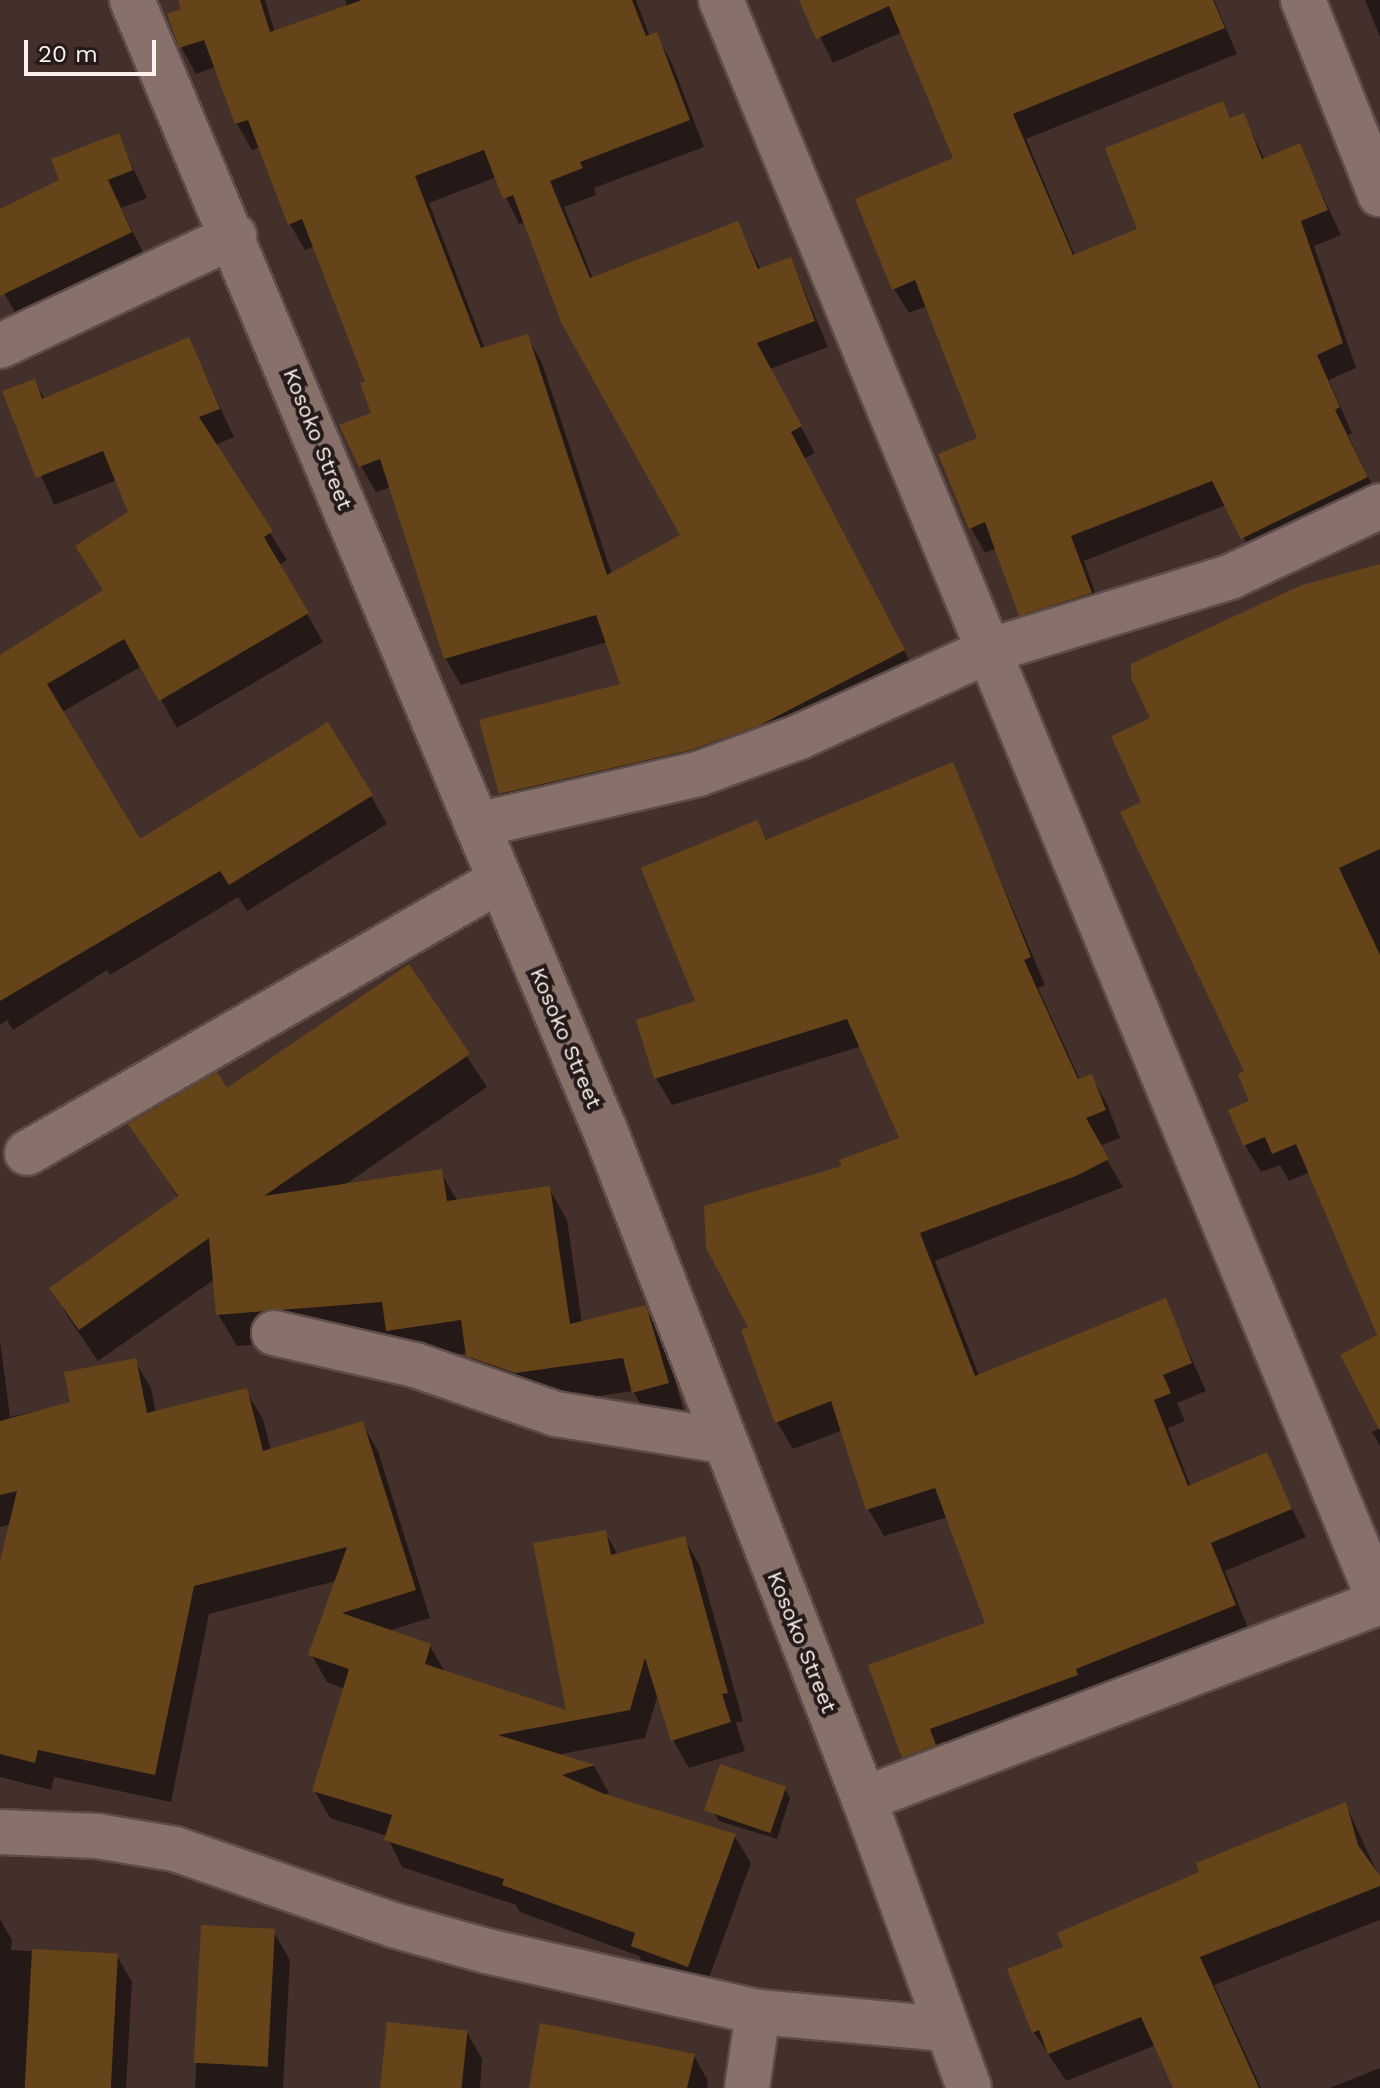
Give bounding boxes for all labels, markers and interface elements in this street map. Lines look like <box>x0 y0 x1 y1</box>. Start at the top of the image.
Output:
scale bar <box>28 24 160 74</box>
text: 20 m <box>38 40 98 68</box>
street label: Kosoko Street <box>278 364 358 514</box>
street label: Kosoko Street <box>524 964 608 1112</box>
street label: Kosoko Street <box>762 1567 842 1717</box>

